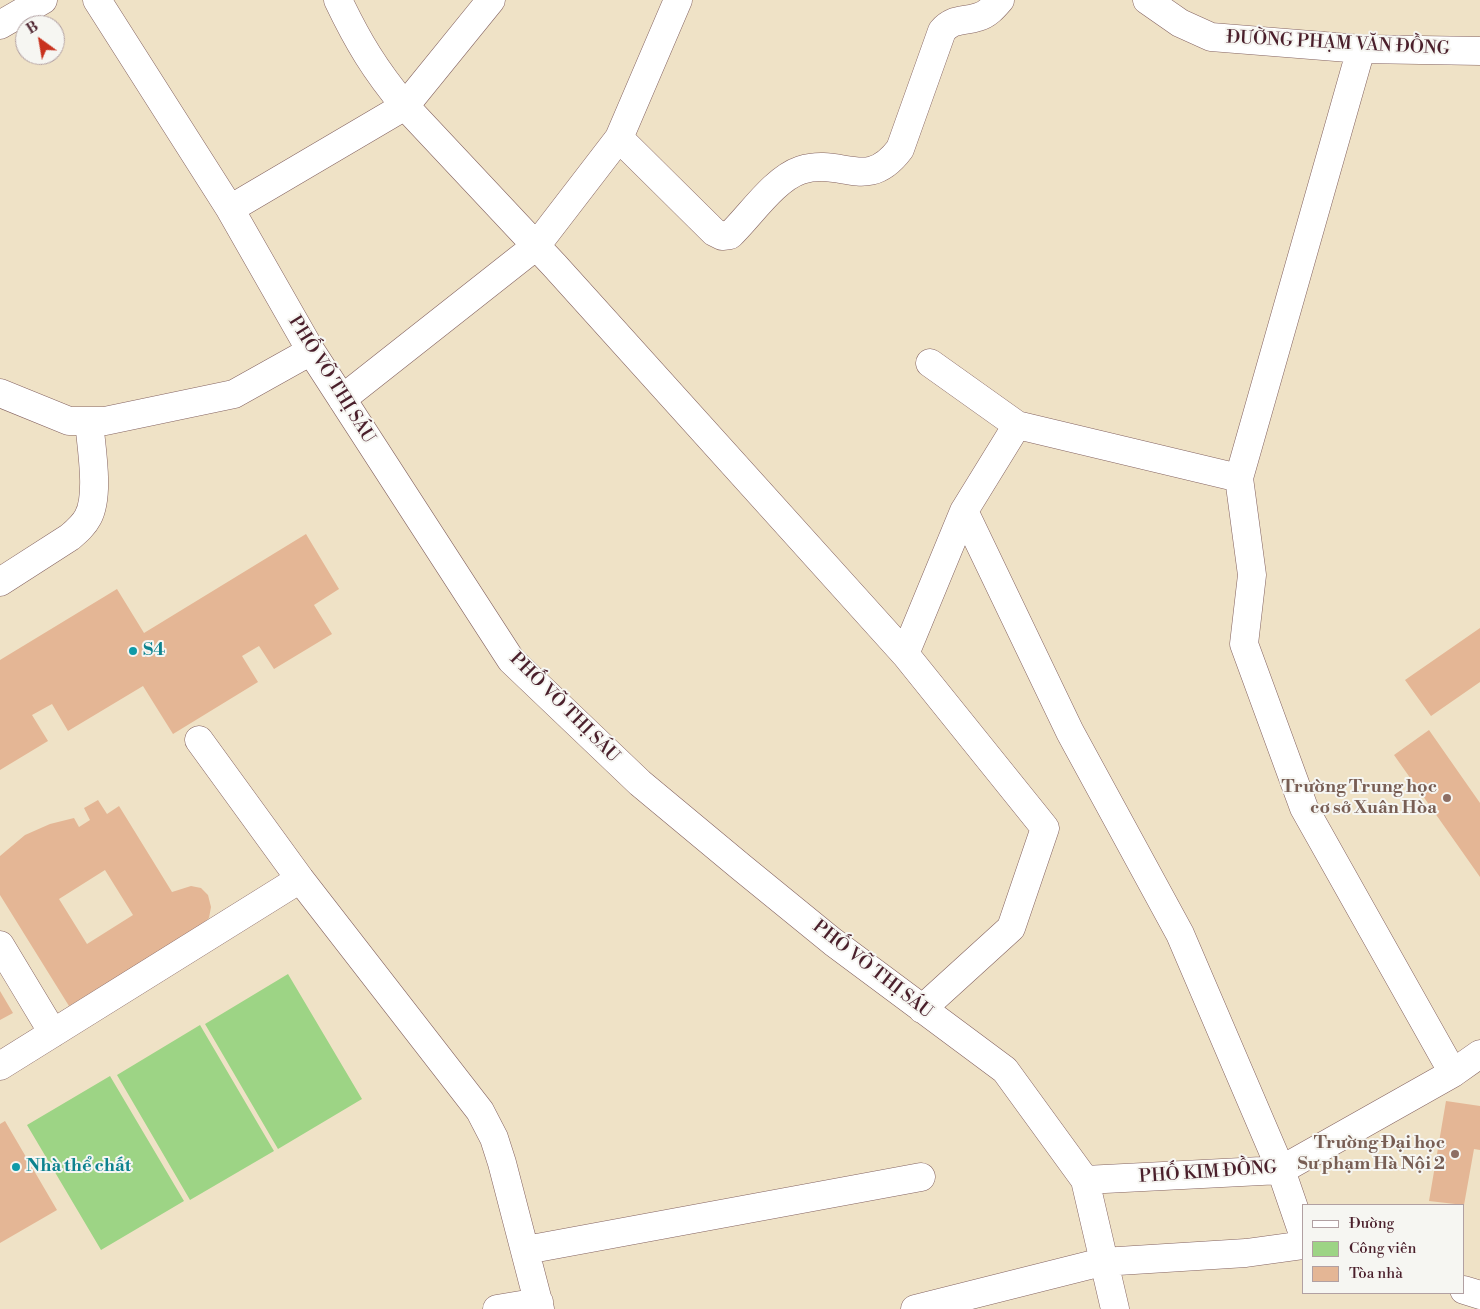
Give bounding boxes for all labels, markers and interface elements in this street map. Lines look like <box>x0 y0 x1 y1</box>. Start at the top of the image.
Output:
north arrow <box>15 15 65 65</box>
text: B <box>23 18 42 39</box>
street label: ĐƯỜNG PHẠM VĂN ĐỒNG <box>1226 27 1450 61</box>
street label: PHỐ VÕ THỊ SÁU <box>283 312 379 448</box>
place label: S4 <box>143 640 165 662</box>
marker: S4 <box>127 645 139 657</box>
street label: PHỐ VÕ THỊ SÁU <box>505 649 623 767</box>
place label: Trường Trung học cơ sở Xuân Hòa <box>1282 777 1437 820</box>
marker: Trường Trung học cơ sở Xuân Hòa <box>1441 792 1453 804</box>
street label: PHỐ VÕ THỊ SÁU <box>808 916 936 1024</box>
place label: Trường Đại học Sư phạm Hà Nội 2 <box>1297 1133 1445 1176</box>
marker: Trường Đại học Sư phạm Hà Nội 2 <box>1449 1148 1461 1160</box>
place label: Nhà thể chất <box>26 1156 131 1178</box>
street label: PHỐ KIM ĐỒNG <box>1138 1157 1278 1189</box>
marker: Nhà thể chất <box>10 1161 22 1173</box>
legend <box>1302 1204 1465 1294</box>
text: Đường <box>1349 1214 1394 1233</box>
text: Công viên <box>1349 1239 1416 1258</box>
text: Tòa nhà <box>1349 1264 1403 1283</box>

